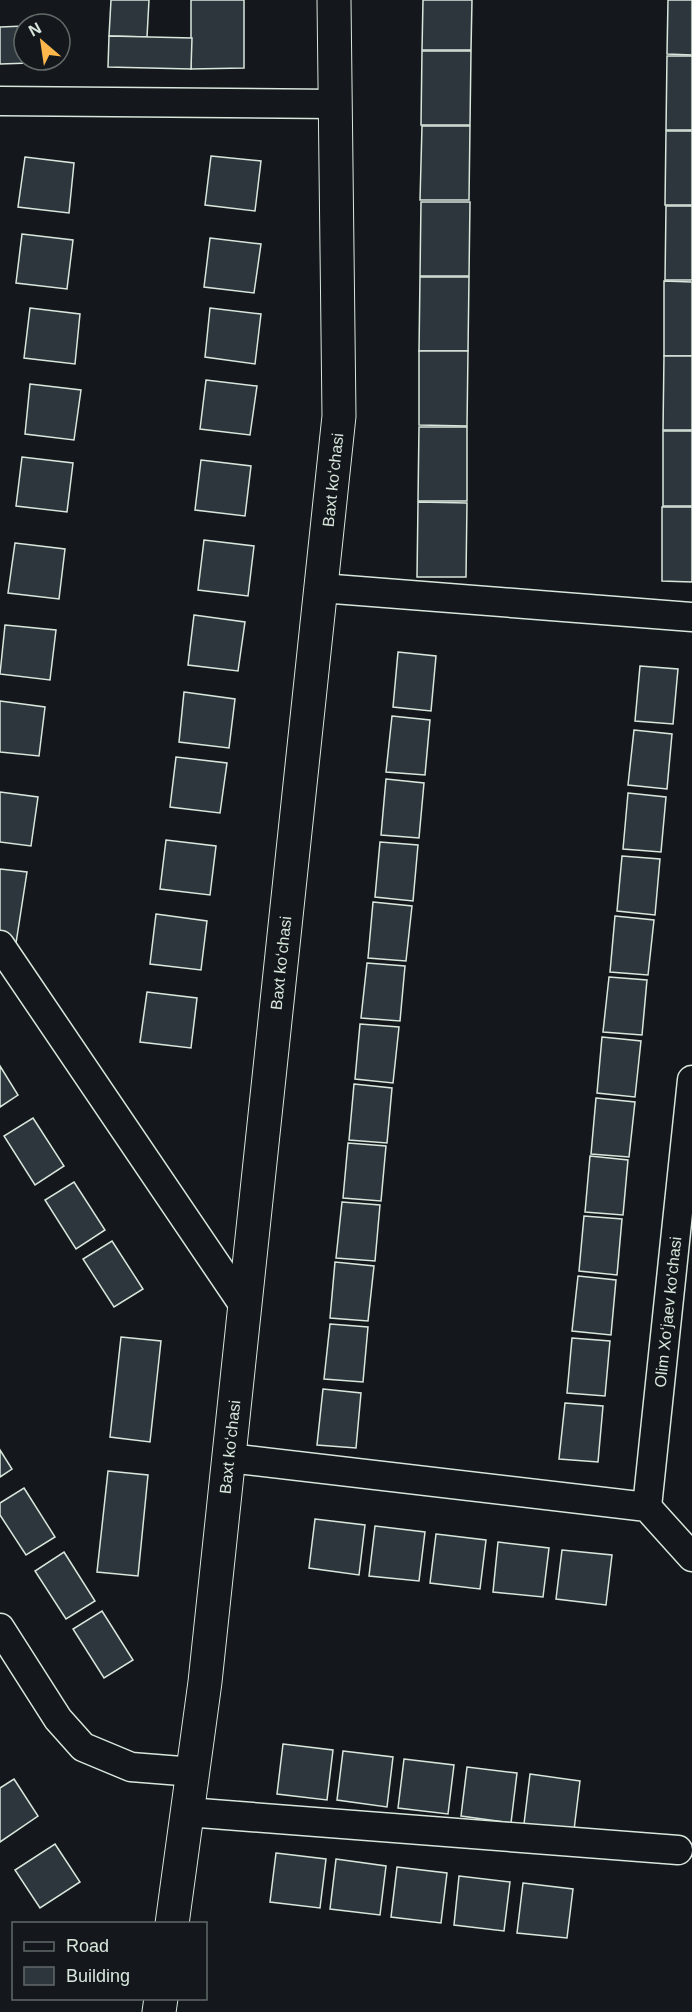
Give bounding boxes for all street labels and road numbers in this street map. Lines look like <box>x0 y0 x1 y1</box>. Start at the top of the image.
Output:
street label: Baxt koʻchasi <box>320 432 346 528</box>
street label: Baxt koʻchasi <box>268 915 294 1011</box>
street label: Olim Xoʻjaev ko'chasi <box>652 1236 684 1388</box>
street label: Baxt koʻchasi <box>217 1399 243 1495</box>

